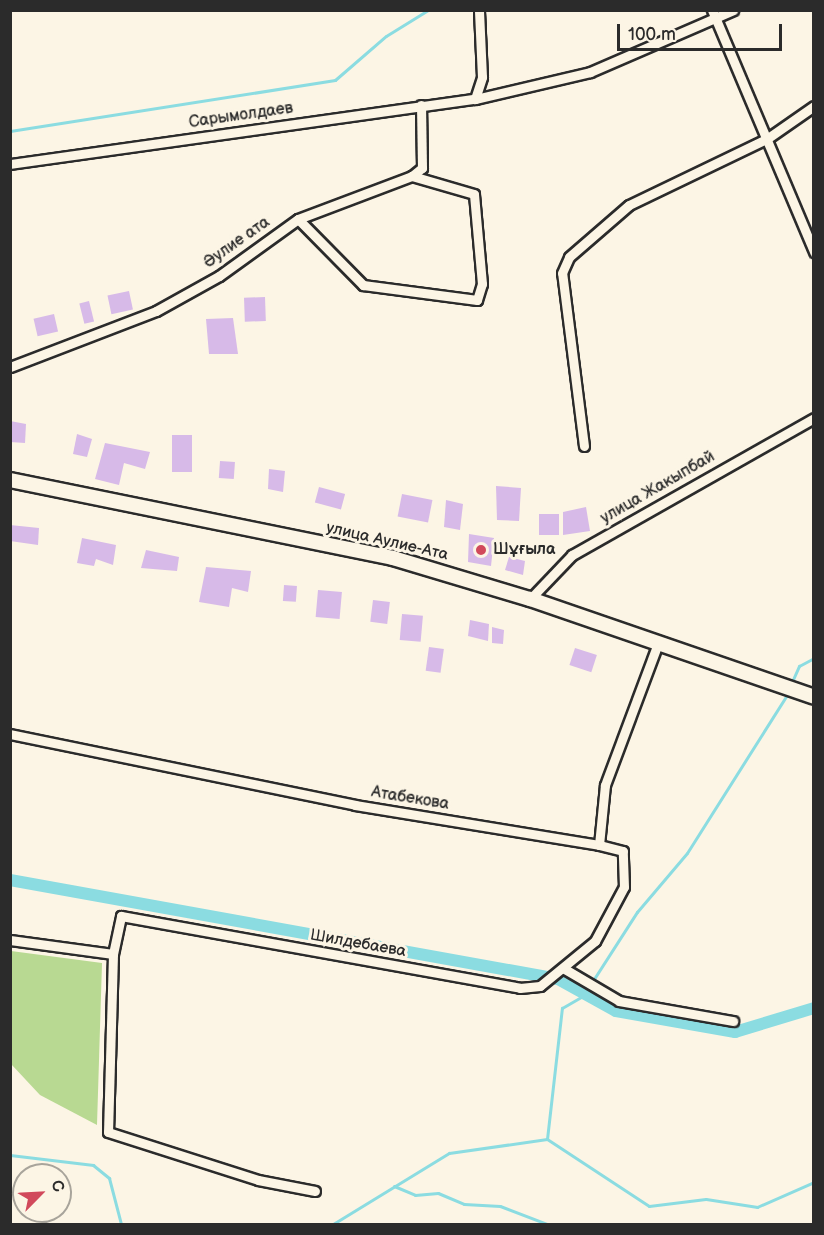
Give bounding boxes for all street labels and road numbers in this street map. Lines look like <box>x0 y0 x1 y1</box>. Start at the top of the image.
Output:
street label: Сарымолдаев <box>188 99 294 133</box>
street label: Әулие ата <box>200 213 274 273</box>
street label: улица Жакыпбай <box>597 448 719 528</box>
street label: улица Аулие-Ата <box>324 519 450 565</box>
street label: Атабекова <box>370 783 450 815</box>
street label: Шилдебаева <box>309 926 407 962</box>

